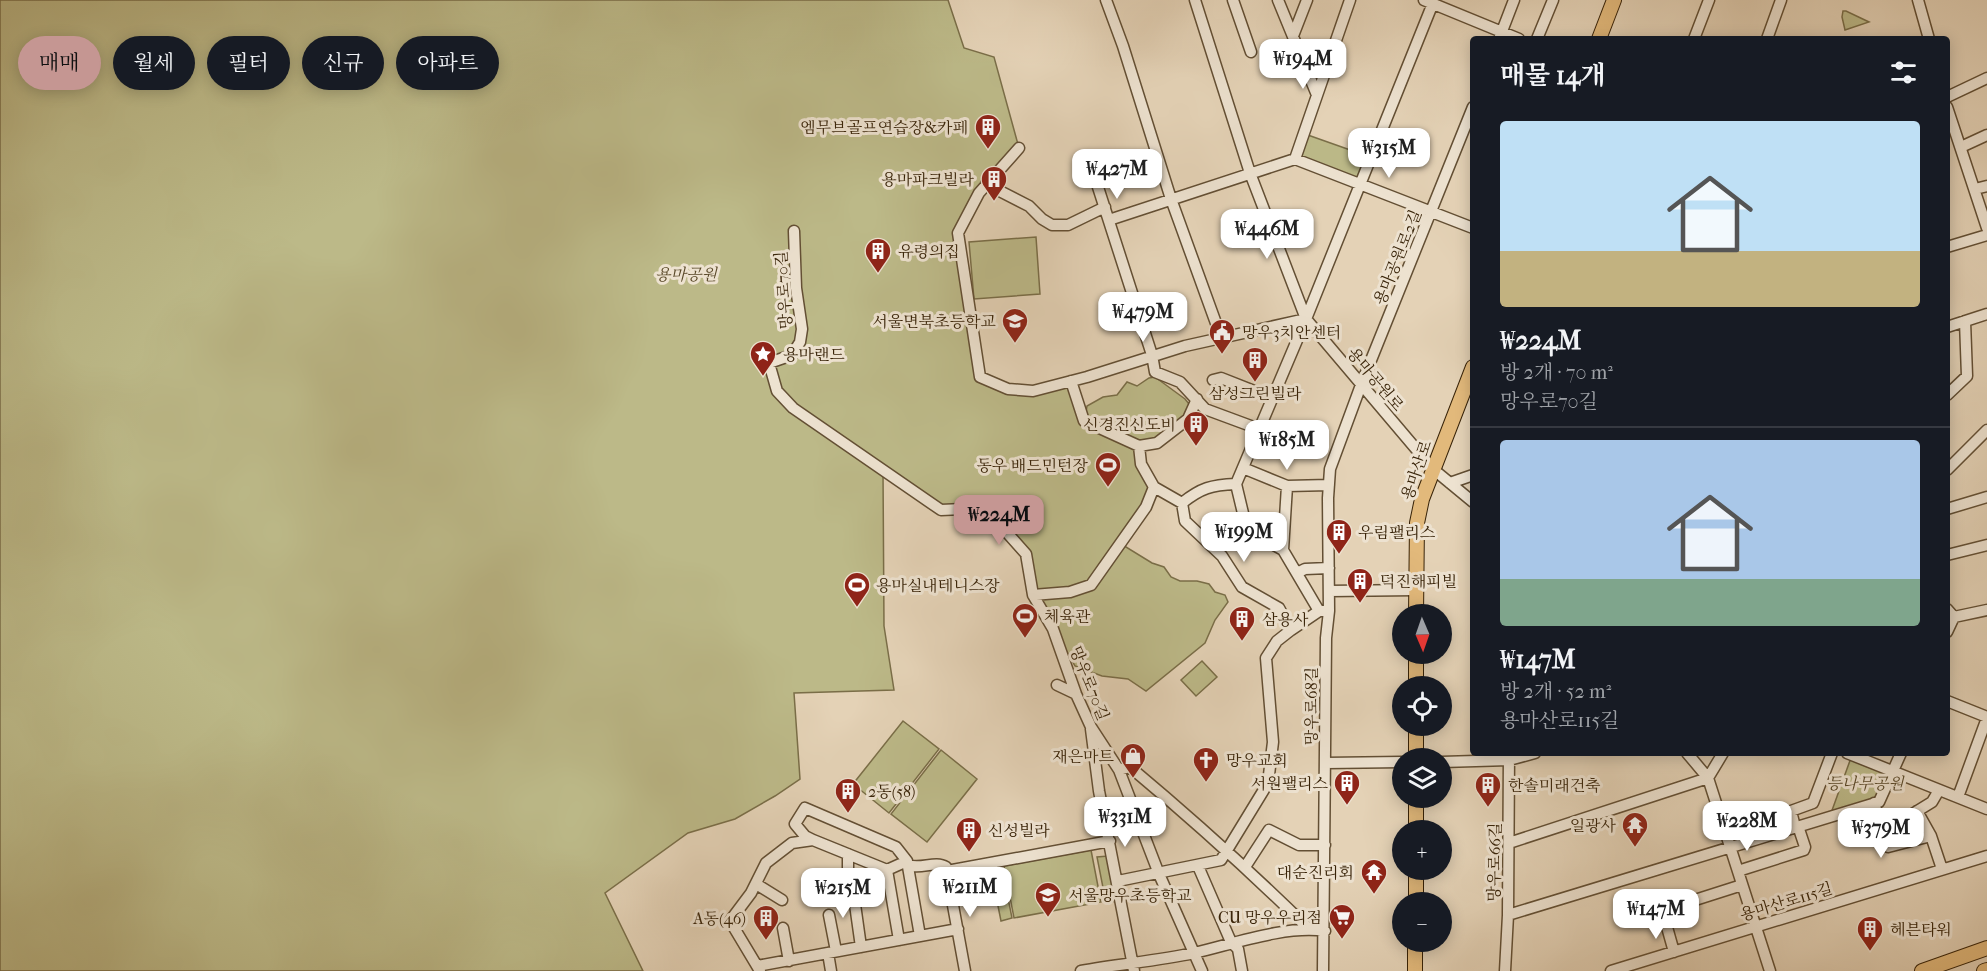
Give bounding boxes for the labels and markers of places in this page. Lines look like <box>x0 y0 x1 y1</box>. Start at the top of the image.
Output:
pin: ₩194M <box>1261 39 1345 90</box>
building icon: 엠무브골프연습장&카페 <box>973 112 1003 150</box>
place label: 엠무브골프연습장&카페 <box>800 118 968 137</box>
pin: ₩315M <box>1347 128 1431 179</box>
pin: ₩427M <box>1075 149 1159 200</box>
building icon: 용마파크빌라 <box>979 164 1009 202</box>
place label: 용마파크빌라 <box>881 170 975 189</box>
pin: ₩446M <box>1225 209 1309 260</box>
building icon: 유령의집 <box>863 236 893 274</box>
place label: 유령의집 <box>898 242 960 261</box>
pin: ₩479M <box>1101 292 1185 343</box>
school or university icon: 서울면북초등학교 <box>1000 306 1030 344</box>
place label: 서울면북초등학교 <box>872 312 996 331</box>
public building icon: 망우3치안센터 <box>1207 317 1237 355</box>
place label: 망우3치안센터 <box>1242 323 1341 342</box>
place icon: 용마랜드 <box>748 339 778 377</box>
place label: 용마랜드 <box>783 345 845 364</box>
building icon: 삼성그린빌라 <box>1240 345 1270 383</box>
place label: 삼성그린빌라 <box>1209 384 1302 403</box>
building icon: 신경진신도비 <box>1181 409 1211 447</box>
place label: 신경진신도비 <box>1083 415 1176 434</box>
pin: ₩185M <box>1245 420 1329 471</box>
sports icon: 동우 배드민턴장 <box>1093 450 1123 488</box>
place label: 동우 배드민턴장 <box>976 456 1089 475</box>
pin: ₩224M <box>957 495 1041 546</box>
pin: ₩199M <box>1202 512 1286 563</box>
building icon: 우림팰리스 <box>1324 517 1354 555</box>
place label: 우림팰리스 <box>1358 523 1436 542</box>
building icon: 덕진해피빌 <box>1345 566 1375 604</box>
sports icon: 용마실내테니스장 <box>842 570 872 608</box>
place label: 덕진해피빌 <box>1380 572 1457 591</box>
place label: 용마실내테니스장 <box>876 576 1000 595</box>
sports icon: 체육관 <box>1010 601 1040 639</box>
building icon: 삼용사 <box>1227 604 1257 642</box>
place label: 체육관 <box>1044 607 1091 626</box>
place label: 삼용사 <box>1262 610 1309 629</box>
shop icon: 재은마트 <box>1118 741 1148 779</box>
church icon: 망우교회 <box>1191 745 1221 783</box>
place label: 재은마트 <box>1052 747 1115 766</box>
place label: 망우교회 <box>1226 751 1288 770</box>
building icon: 서원팰리스 <box>1332 768 1362 806</box>
building icon: 한솔미래건축 <box>1473 770 1503 808</box>
place label: 서원팰리스 <box>1251 774 1329 793</box>
building icon: 2동(58) <box>833 776 863 814</box>
place label: 한솔미래건축 <box>1508 776 1601 795</box>
place label: 2동(58) <box>868 782 916 801</box>
pin: ₩331M <box>1083 797 1167 848</box>
pin: ₩228M <box>1705 801 1789 852</box>
pin: ₩379M <box>1839 808 1923 859</box>
temple icon: 일광사 <box>1620 810 1650 848</box>
building icon: 신성빌라 <box>954 815 984 853</box>
place label: 일광사 <box>1570 816 1617 835</box>
place label: 신성빌라 <box>988 821 1050 840</box>
temple icon: 대순진리회 <box>1359 857 1389 895</box>
place label: 대순진리회 <box>1277 863 1354 882</box>
pin: ₩211M <box>928 867 1012 918</box>
pin: ₩215M <box>801 868 885 919</box>
school or university icon: 서울망우초등학교 <box>1033 880 1063 918</box>
place label: 서울망우초등학교 <box>1068 886 1192 905</box>
pin: ₩147M <box>1614 889 1698 940</box>
supermarket icon: CU 망우우리점 <box>1327 902 1357 940</box>
building icon: A동(46) <box>751 903 781 941</box>
place label: CU 망우우리점 <box>1218 908 1322 927</box>
place label: A동(46) <box>692 909 746 928</box>
building icon: 헤븐타워 <box>1855 914 1885 952</box>
place label: 헤븐타워 <box>1890 920 1952 939</box>

